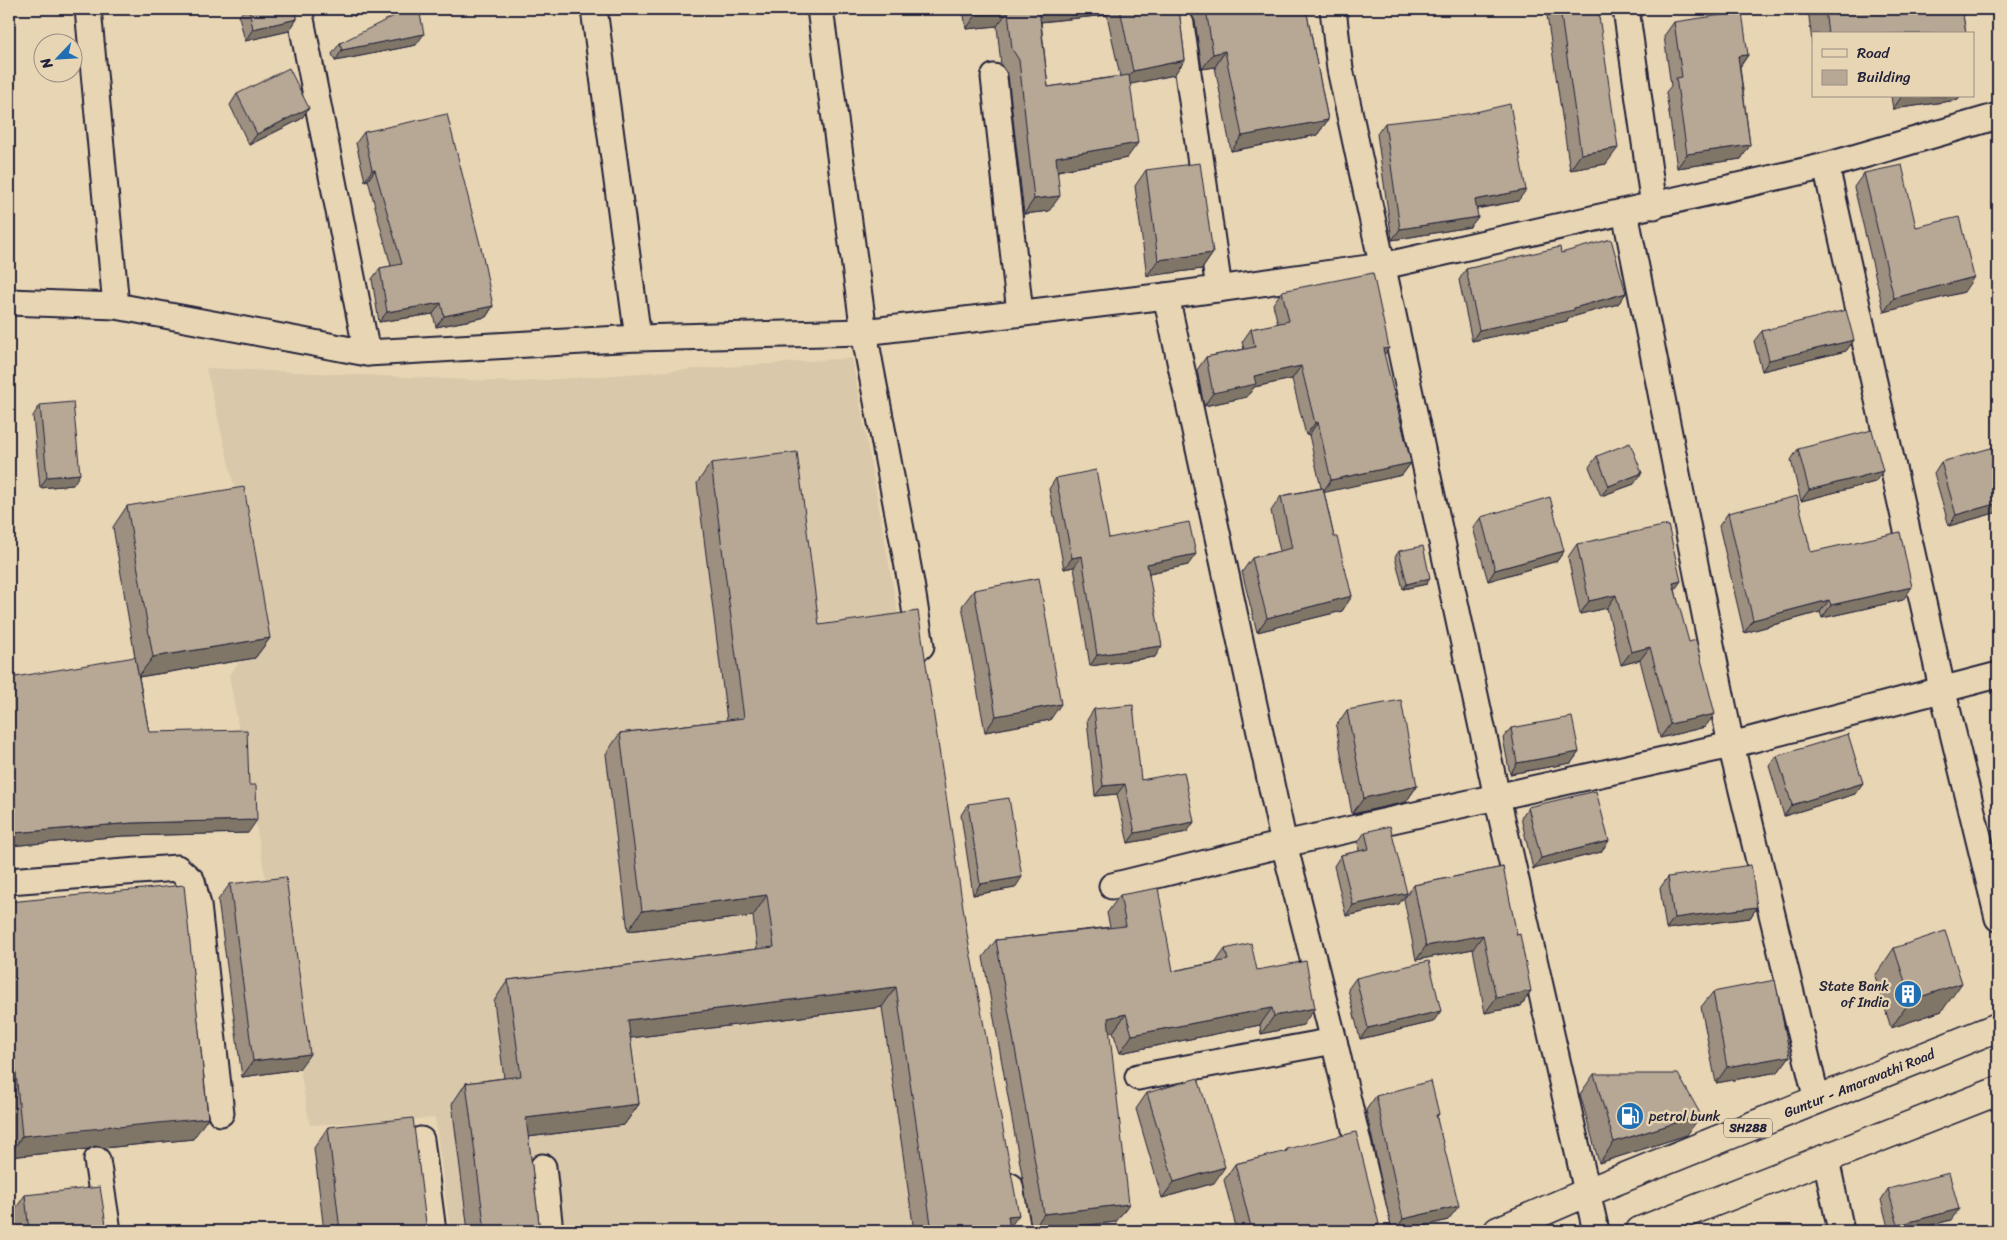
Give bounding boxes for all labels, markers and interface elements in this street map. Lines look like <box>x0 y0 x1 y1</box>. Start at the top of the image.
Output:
north arrow <box>32 32 82 82</box>
legend <box>1812 32 1974 98</box>
text: Road <box>1857 40 1890 66</box>
text: N <box>33 53 60 74</box>
text: Building <box>1857 64 1911 90</box>
place label: State Bank of India <box>1819 974 1890 1015</box>
building icon: State Bank of India <box>1893 979 1923 1009</box>
street label: Guntur - Amaravathi Road <box>1780 1041 1940 1125</box>
fuel station icon: petrol bunk <box>1615 1101 1645 1131</box>
place label: petrol bunk <box>1648 1104 1721 1129</box>
road number: SH288 <box>1724 1118 1772 1138</box>

